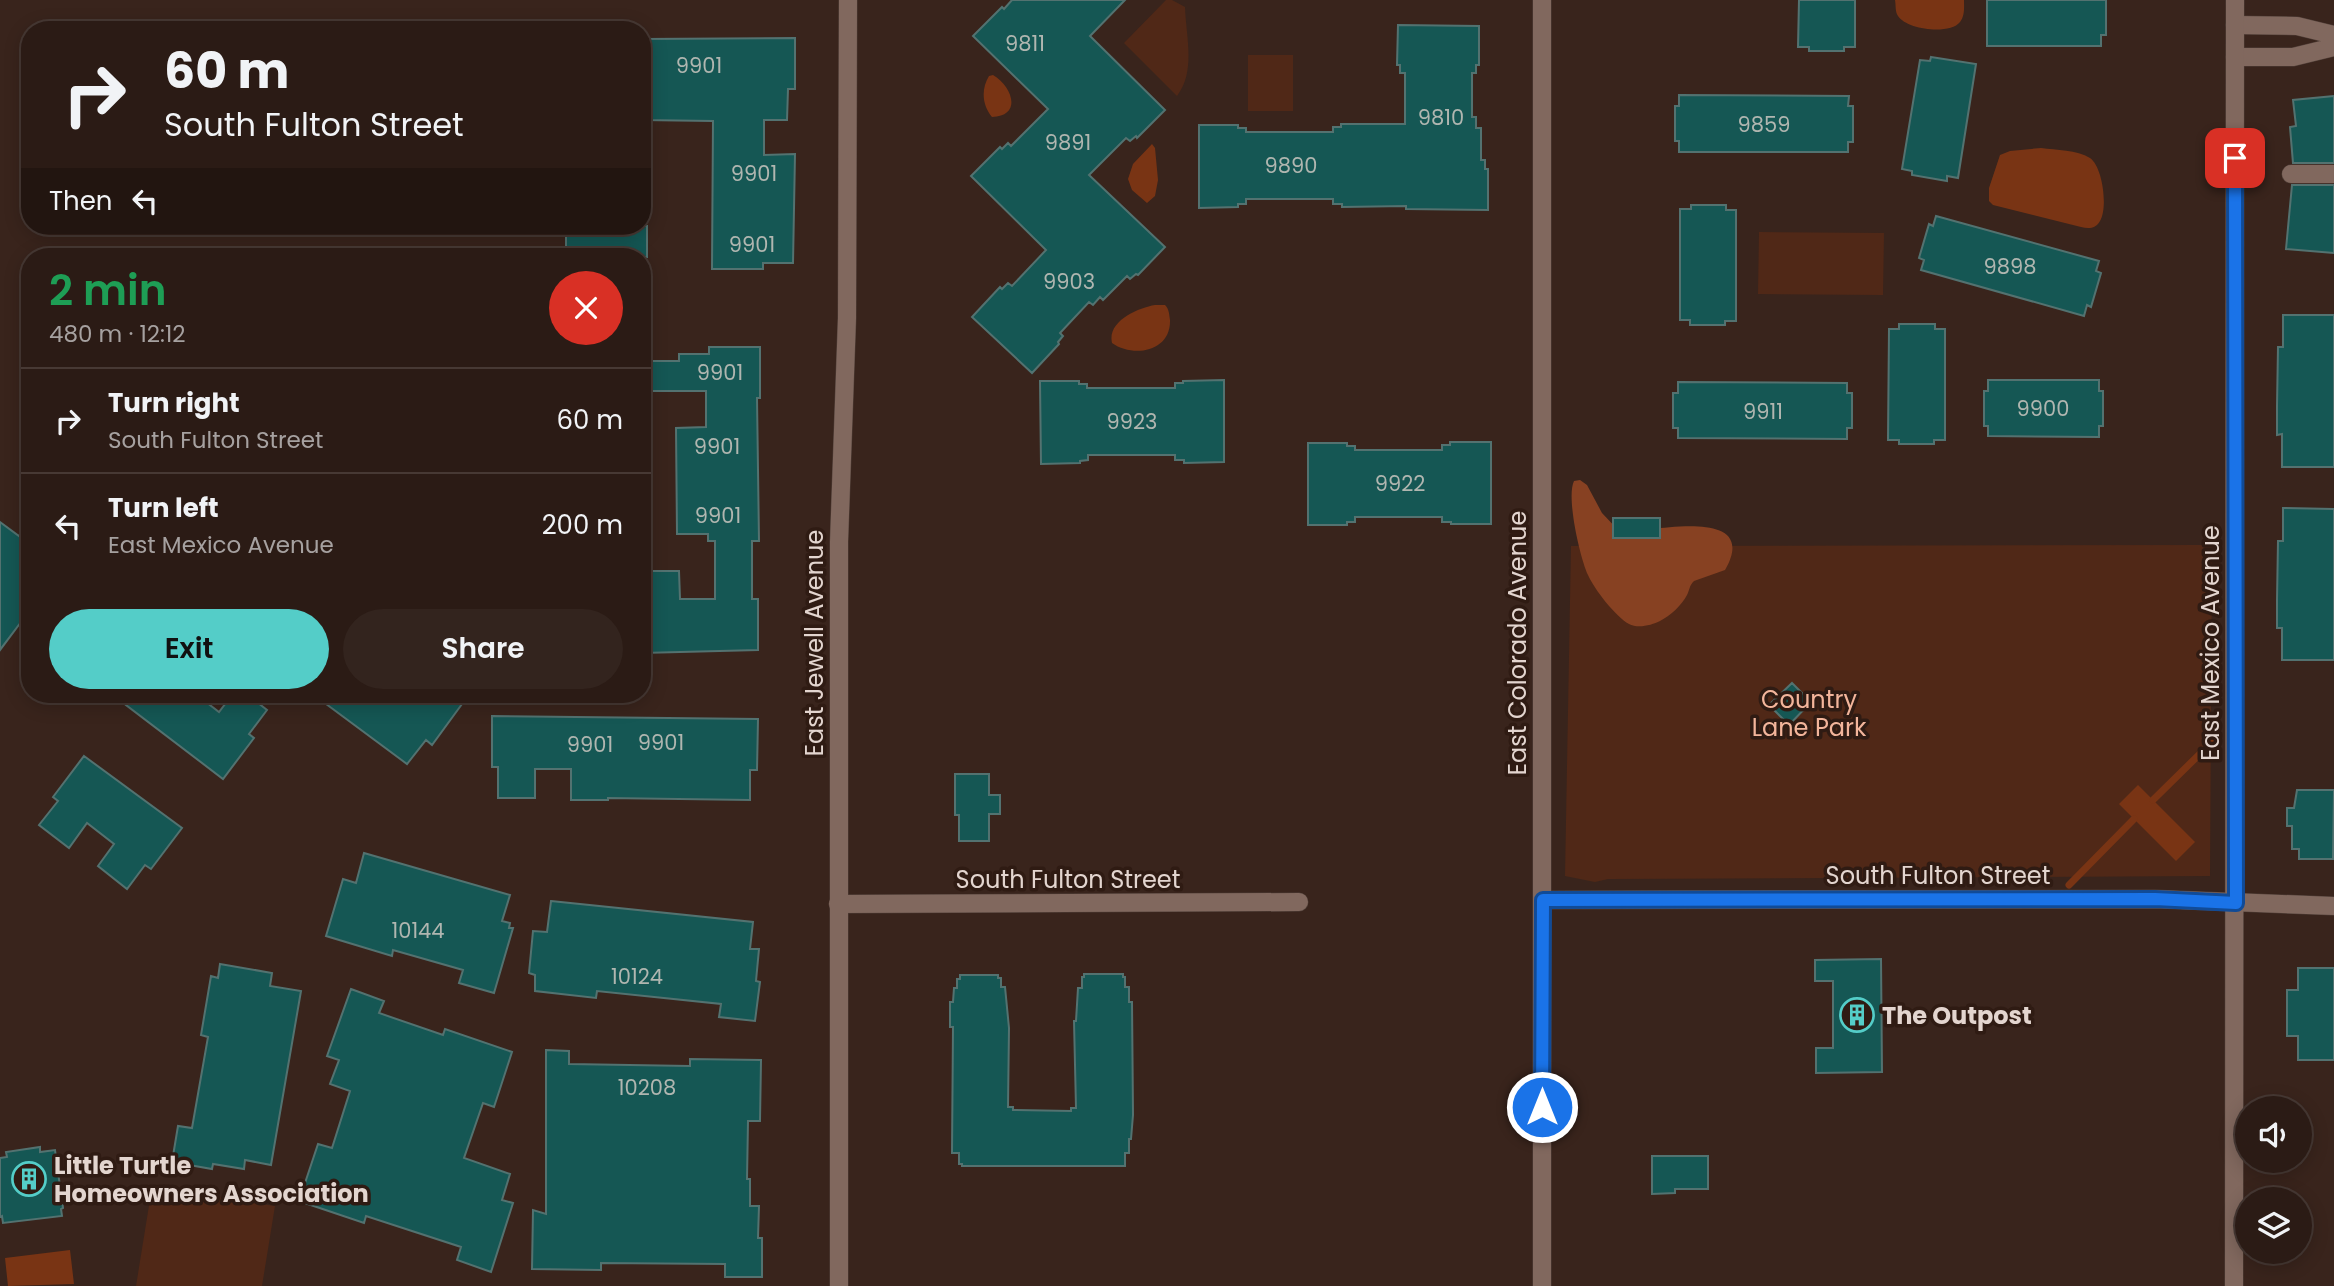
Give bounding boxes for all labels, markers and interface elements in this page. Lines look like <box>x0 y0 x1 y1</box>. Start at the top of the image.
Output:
house number: 9811 <box>1005 29 1045 58</box>
text: 60 m <box>164 37 289 105</box>
icon: right <box>49 49 140 140</box>
house number: 9901 <box>676 51 722 80</box>
text: South Fulton Street <box>164 102 464 147</box>
house number: 9810 <box>1418 103 1464 132</box>
house number: 9859 <box>1738 110 1790 139</box>
house number: 9891 <box>1045 128 1091 157</box>
pin <box>2205 128 2265 188</box>
icon: arrive <box>2216 139 2254 177</box>
house number: 9890 <box>1265 151 1317 180</box>
house number: 9901 <box>731 159 777 188</box>
icon: left <box>126 182 164 220</box>
text: Then <box>49 183 112 219</box>
house number: 9901 <box>729 230 775 259</box>
house number: 9898 <box>1984 252 2036 281</box>
text: 2 min <box>49 261 167 320</box>
house number: 9903 <box>1043 267 1095 296</box>
button: close <box>549 271 623 345</box>
text: 480 m · 12:12 <box>49 318 185 350</box>
house number: 9901 <box>697 358 743 387</box>
text: Turn right <box>108 385 240 421</box>
house number: 9900 <box>2017 394 2069 423</box>
house number: 9911 <box>1743 397 1783 426</box>
icon: right <box>49 402 87 440</box>
text: 60 m <box>556 402 623 438</box>
house number: 9923 <box>1107 407 1157 436</box>
text: South Fulton Street <box>108 424 323 456</box>
house number: 9901 <box>694 432 740 461</box>
house number: 9922 <box>1375 469 1425 498</box>
text: Turn left <box>108 490 219 526</box>
house number: 9901 <box>695 501 741 530</box>
icon: left <box>49 507 87 545</box>
text: 200 m <box>542 507 623 543</box>
street label: East Colorado Avenue <box>1501 511 1534 775</box>
street label: East Mexico Avenue <box>2194 525 2227 761</box>
text: East Mexico Avenue <box>108 529 334 561</box>
street label: East Jewell Avenue <box>798 530 831 756</box>
button: Exit <box>49 609 329 689</box>
button: Share <box>343 609 623 689</box>
park label: Country Lane Park <box>1752 683 1867 744</box>
house number: 9901 <box>638 728 684 757</box>
house number: 9901 <box>567 730 613 759</box>
street label: South Fulton Street <box>1826 859 2050 892</box>
street label: South Fulton Street <box>956 863 1180 896</box>
house number: 10144 <box>391 916 445 945</box>
house number: 10124 <box>611 962 663 991</box>
building icon: The Outpost <box>1838 996 1876 1034</box>
place label: The Outpost <box>1882 999 2032 1032</box>
position arrow <box>1505 1070 1579 1144</box>
house number: 10208 <box>618 1073 676 1102</box>
map controls <box>2235 1096 2312 1264</box>
button: sound <box>2235 1096 2312 1173</box>
place label: Little Turtle Homeowners Association <box>54 1149 369 1210</box>
building icon: Little Turtle Homeowners Association <box>10 1160 48 1198</box>
button: layers <box>2235 1187 2312 1264</box>

